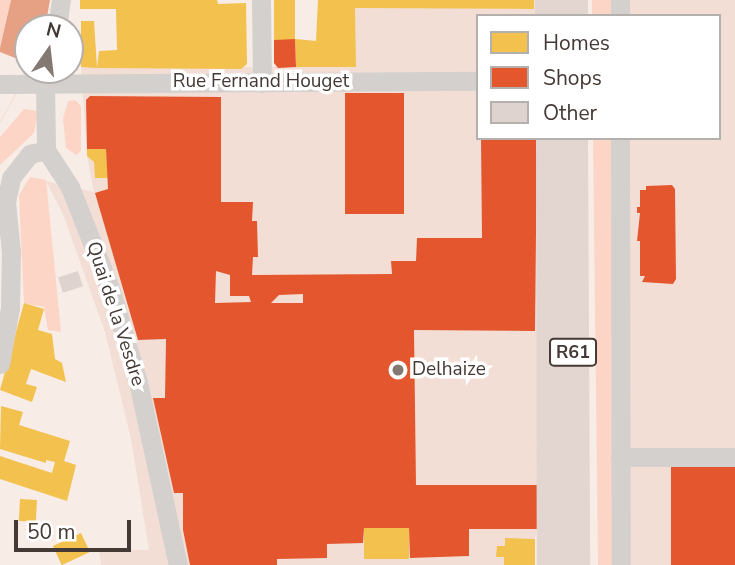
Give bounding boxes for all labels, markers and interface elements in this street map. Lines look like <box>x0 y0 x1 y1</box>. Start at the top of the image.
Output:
north arrow <box>14 14 84 84</box>
legend <box>476 14 721 140</box>
text: N <box>44 16 64 45</box>
text: Homes <box>543 29 610 57</box>
text: Shops <box>543 64 602 92</box>
street label: Rue Fernand Houget <box>173 71 349 93</box>
text: Other <box>543 99 597 127</box>
street label: Quai de la Vesdre <box>81 239 149 389</box>
road number: R61 <box>548 338 598 366</box>
place label: Delhaize <box>412 359 486 381</box>
marker: Delhaize <box>390 362 406 378</box>
scale bar <box>18 505 135 550</box>
text: 50 m <box>27 518 76 546</box>

